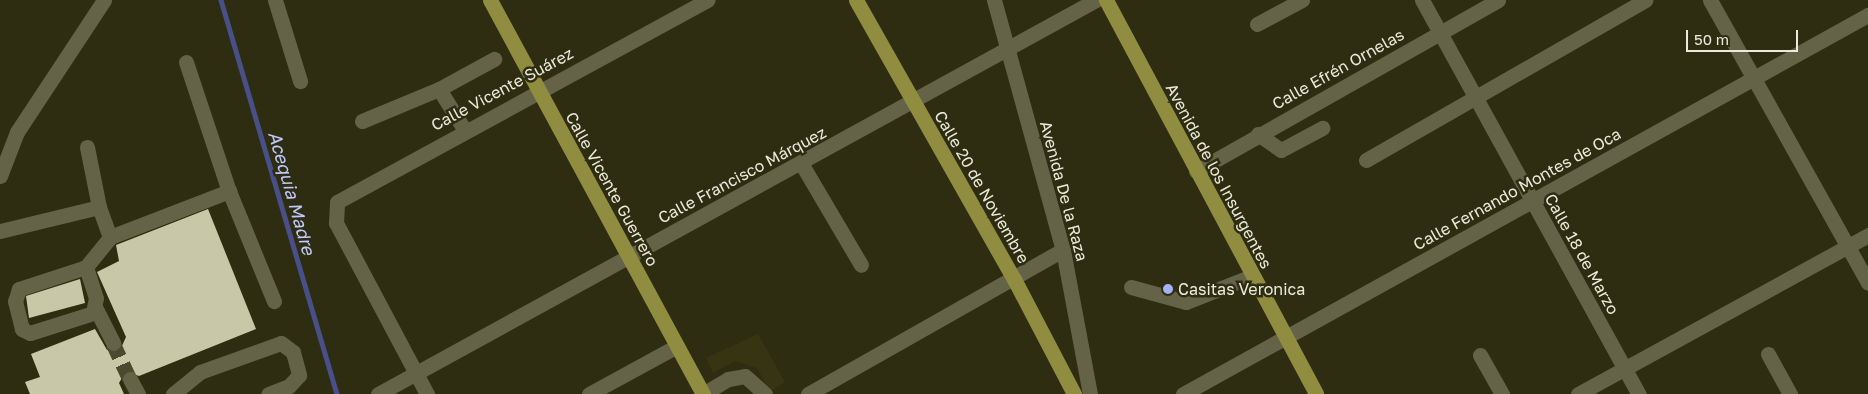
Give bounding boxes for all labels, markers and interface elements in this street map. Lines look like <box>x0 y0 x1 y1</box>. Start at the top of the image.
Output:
scale bar <box>1688 20 1800 52</box>
street label: Calle Efrén Ornelas <box>1269 25 1407 113</box>
text: 50 m <box>1694 30 1729 48</box>
street label: Calle Vicente Suárez <box>428 43 576 135</box>
street label: Avenida de los Insurgentes <box>1162 80 1276 272</box>
street label: Calle 20 de Noviembre <box>930 107 1034 267</box>
street label: Calle Vicente Guerrero <box>562 109 662 269</box>
street label: Avenida De la Raza <box>1036 119 1092 263</box>
street label: Calle Francisco Márquez <box>655 123 829 227</box>
street label: Calle Fernando Montes de Oca <box>1410 124 1624 254</box>
water label: Acequia Madre <box>264 129 320 257</box>
street label: Calle 18 de Marzo <box>1541 190 1623 318</box>
place label: Casitas Veronica <box>1178 279 1305 299</box>
marker: Casitas Veronica <box>1162 283 1174 295</box>

